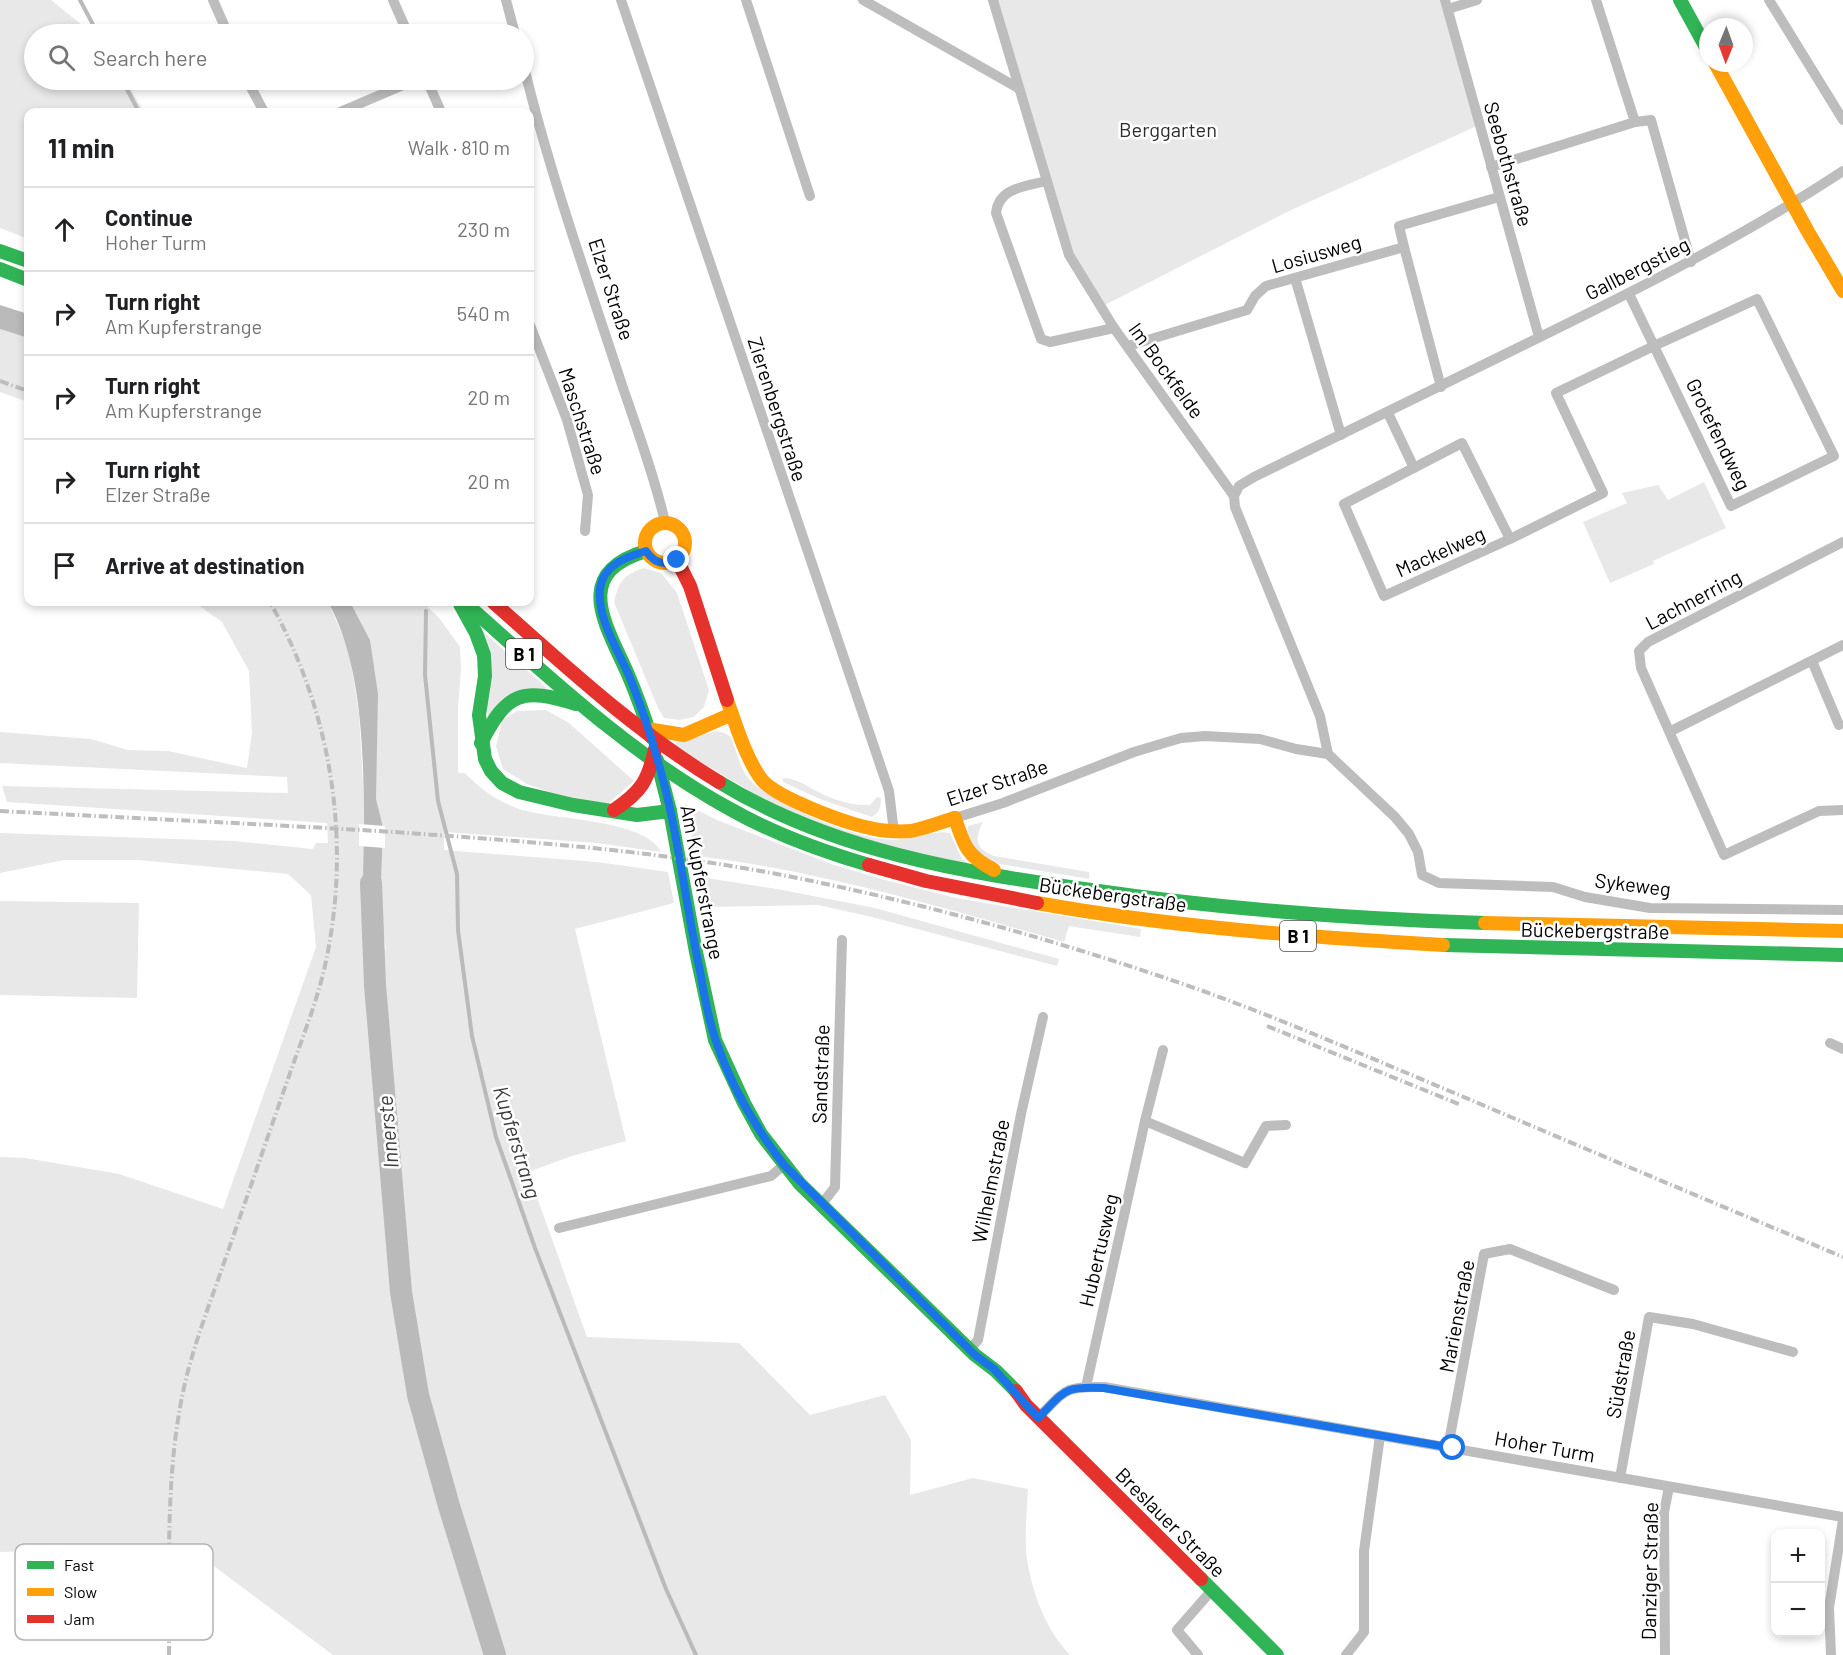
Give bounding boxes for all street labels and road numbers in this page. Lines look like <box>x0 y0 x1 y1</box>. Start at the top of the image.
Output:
street label: Seebothstraße <box>1480 99 1538 229</box>
street label: Losiusweg <box>1268 229 1364 277</box>
street label: Gallbergstieg <box>1581 231 1693 305</box>
street label: Elzer Straße <box>584 235 640 343</box>
street label: Im Bockfelde <box>1124 317 1210 423</box>
street label: Zierenbergstraße <box>743 334 813 484</box>
street label: Maschstraße <box>554 364 612 478</box>
street label: Grotefendweg <box>1682 374 1756 494</box>
street label: Mackelweg <box>1392 521 1488 581</box>
street label: Lachnerring <box>1641 564 1745 634</box>
road number: B 1 <box>506 639 542 669</box>
street label: Elzer Straße <box>943 753 1051 811</box>
street label: Am Kupferstrange <box>676 803 730 961</box>
street label: Sykeweg <box>1594 867 1672 901</box>
street label: Bückebergstraße <box>1038 872 1188 916</box>
street label: Bückebergstraße <box>1520 917 1670 943</box>
road number: B 1 <box>1280 921 1316 951</box>
street label: Sandstraße <box>806 1024 834 1124</box>
street label: Wilhelmstraße <box>966 1117 1014 1245</box>
street label: Hubertusweg <box>1073 1191 1123 1309</box>
street label: Marienstraße <box>1433 1258 1479 1374</box>
street label: Südstraße <box>1600 1328 1640 1420</box>
street label: Hoher Turm <box>1493 1425 1597 1467</box>
street label: Breslauer Straße <box>1111 1462 1231 1582</box>
street label: Danziger Straße <box>1636 1502 1662 1640</box>

